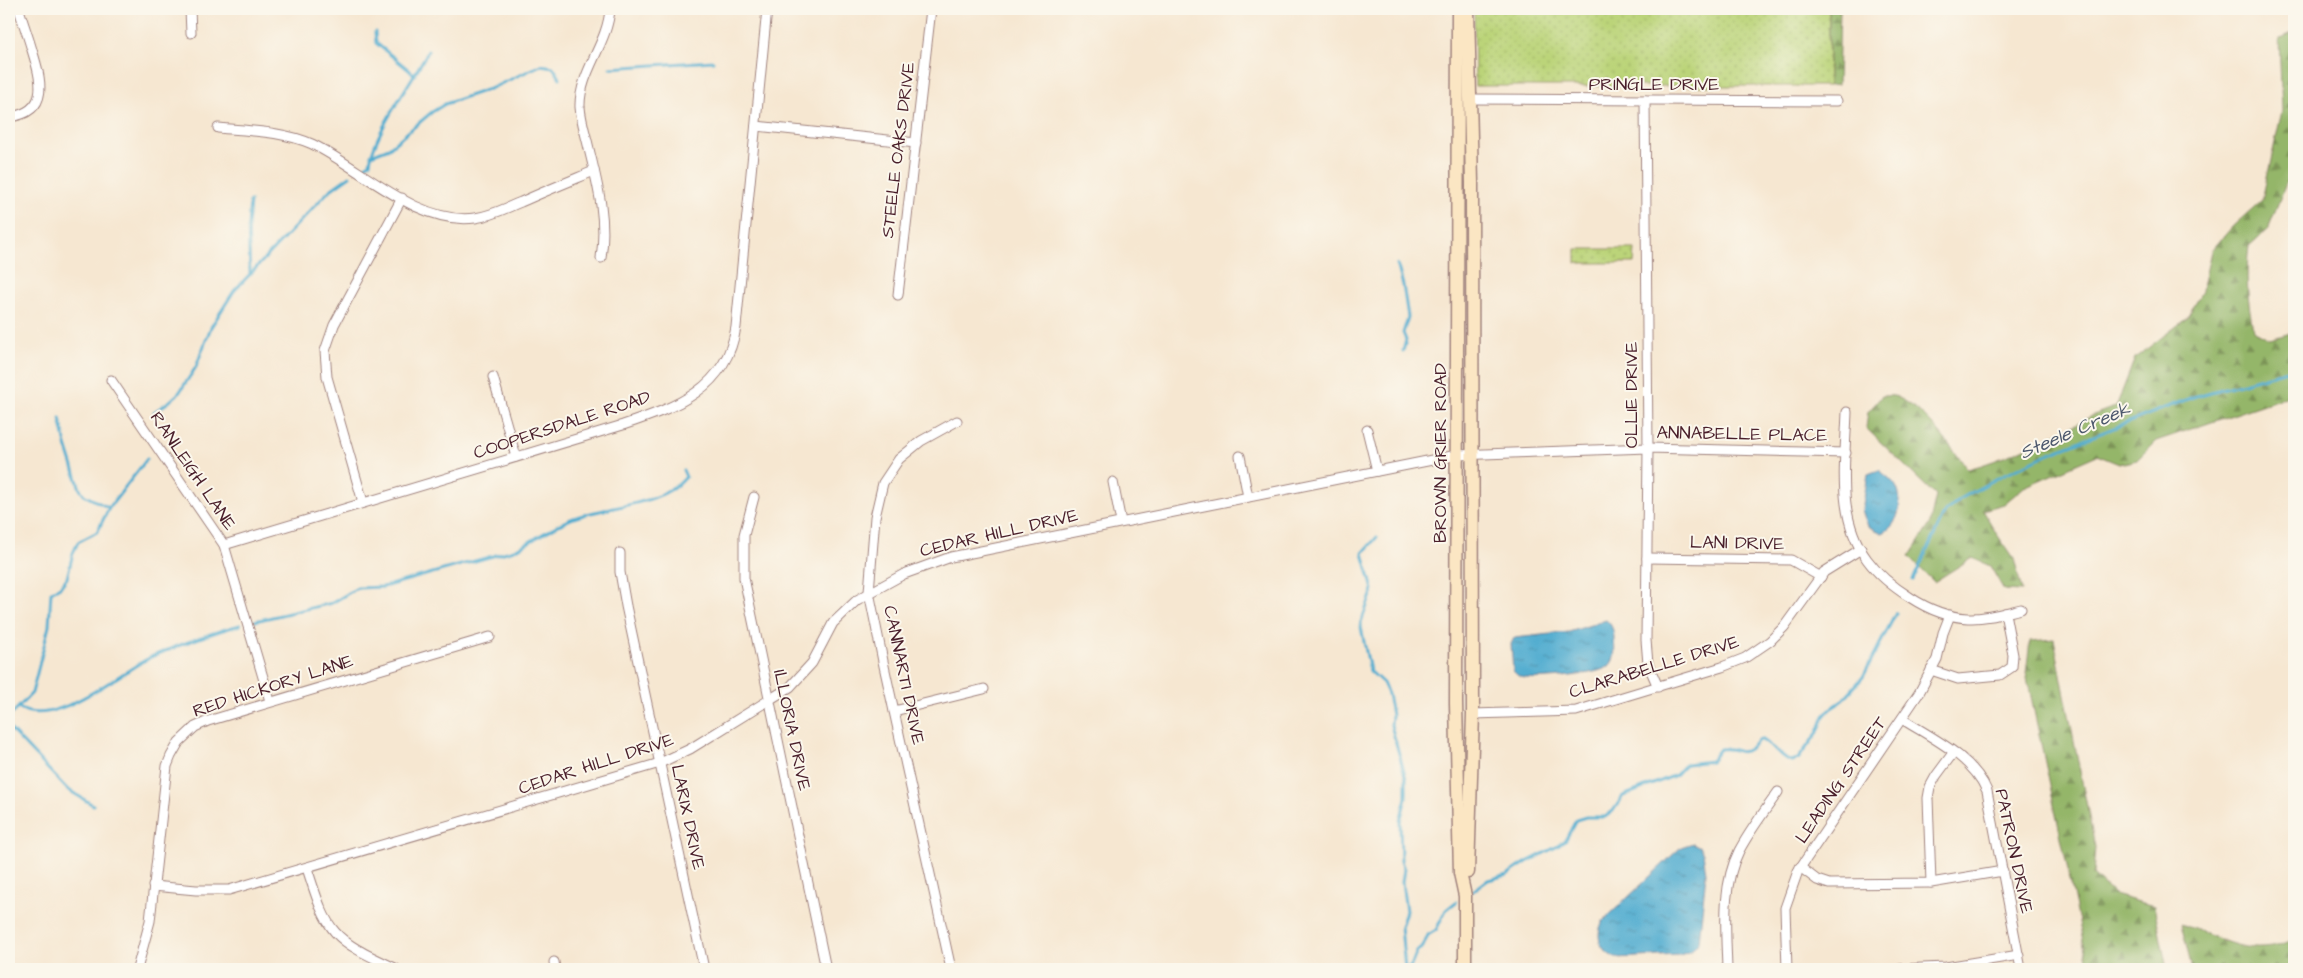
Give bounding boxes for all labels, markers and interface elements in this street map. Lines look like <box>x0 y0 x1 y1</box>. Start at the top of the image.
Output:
street label: STEELE OAKS DRIVE <box>875 60 921 239</box>
street label: PRINGLE DRIVE <box>1589 72 1719 97</box>
street label: OLLIE DRIVE <box>1619 341 1644 448</box>
street label: BROWN GRIER ROAD <box>1428 363 1453 543</box>
street label: COOPERSDALE ROAD <box>470 384 654 465</box>
water label: Steele Creek <box>2016 395 2135 466</box>
street label: RANLEIGH LANE <box>144 407 242 535</box>
street label: ANNABELLE PLACE <box>1656 420 1828 448</box>
street label: CEDAR HILL DRIVE <box>917 503 1081 563</box>
street label: LANI DRIVE <box>1690 530 1785 556</box>
street label: CANNARTI DRIVE <box>877 603 931 747</box>
street label: CLARABELLE DRIVE <box>1566 629 1742 705</box>
street label: RED HICKORY LANE <box>190 648 357 724</box>
street label: ILLORIA DRIVE <box>767 667 817 793</box>
street label: LEADING STREET <box>1789 711 1893 848</box>
street label: CEDAR HILL DRIVE <box>515 727 677 801</box>
street label: LARIX DRIVE <box>665 762 711 872</box>
street label: PATRON DRIVE <box>1989 786 2039 916</box>

